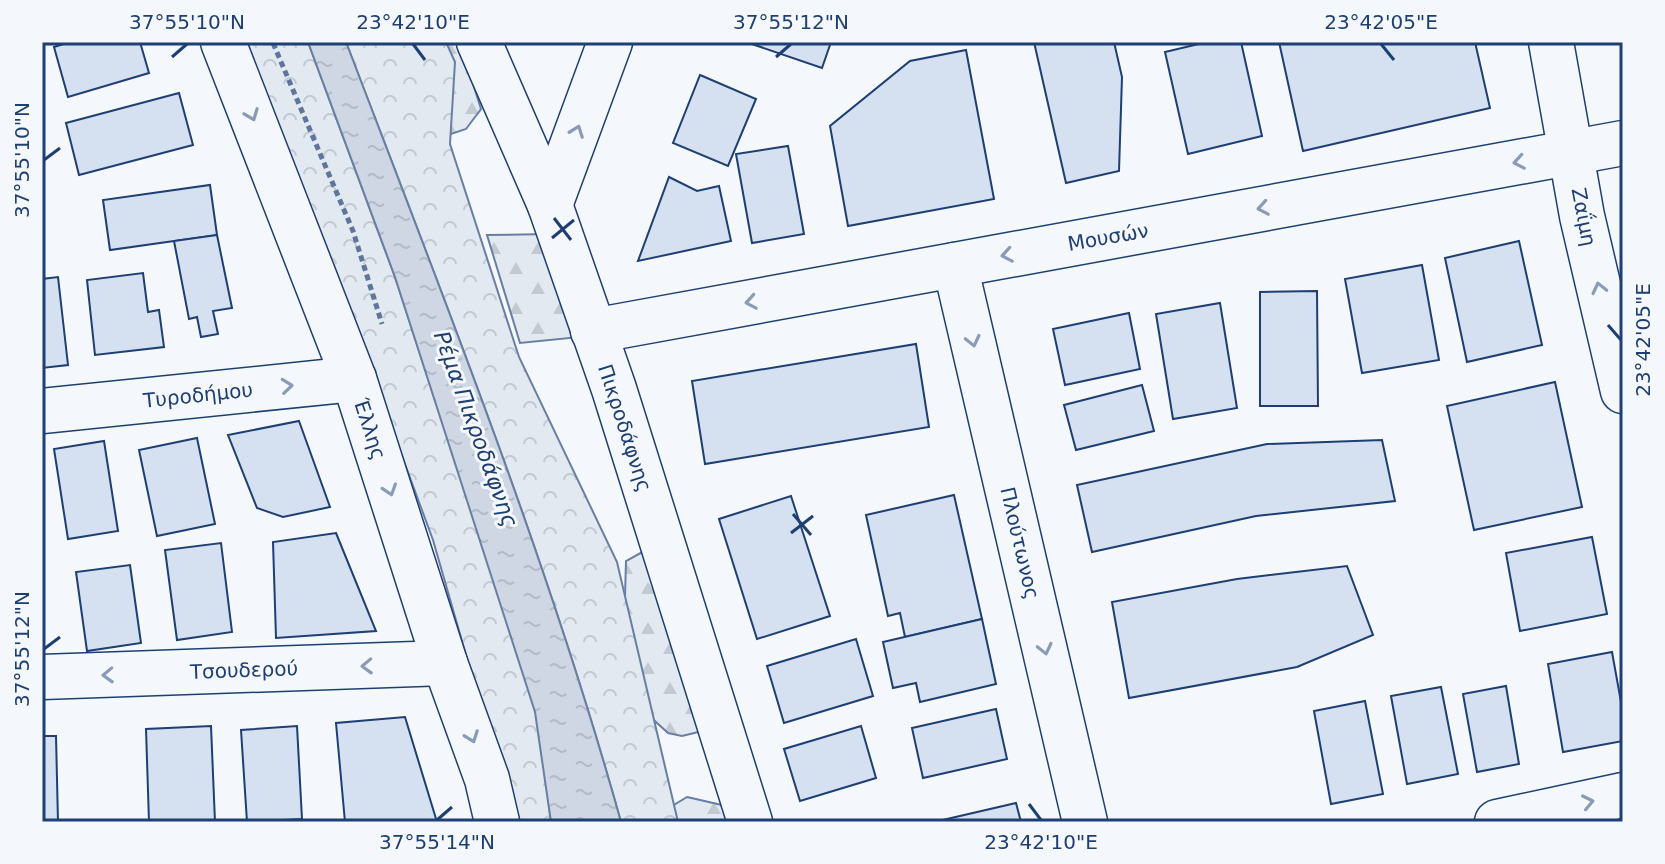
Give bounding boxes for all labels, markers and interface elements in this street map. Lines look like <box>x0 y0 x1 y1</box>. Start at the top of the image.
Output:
text: 37°55'10"N <box>129 10 245 34</box>
text: 23°42'10"E <box>356 10 470 34</box>
text: 37°55'12"N <box>733 10 849 34</box>
text: 23°42'05"E <box>1324 10 1438 34</box>
text: 37°55'10"N <box>10 102 34 218</box>
one-way arrow <box>242 107 259 121</box>
one-way arrow <box>567 125 584 139</box>
one-way arrow <box>1512 152 1525 169</box>
street label: Ζαΐμη <box>1567 186 1601 248</box>
one-way arrow <box>1256 199 1270 216</box>
street label: Μουσών <box>1066 218 1150 256</box>
one-way arrow <box>1000 245 1014 262</box>
one-way arrow <box>1591 282 1608 296</box>
text: 23°42'05"E <box>1631 283 1655 397</box>
one-way arrow <box>745 292 758 309</box>
water label: Ρέμα Πικροδάφνης <box>429 328 523 530</box>
one-way arrow <box>964 333 981 347</box>
street label: Πικροδάφνης <box>593 361 657 495</box>
street label: Τυροδήμου <box>141 377 254 413</box>
one-way arrow <box>281 378 294 395</box>
street label: Έλλης <box>349 394 391 463</box>
one-way arrow <box>380 482 396 496</box>
street label: Πλούτωνος <box>995 484 1045 602</box>
text: 37°55'12"N <box>10 591 34 707</box>
one-way arrow <box>1036 641 1053 655</box>
street label: Τσουδερού <box>188 656 299 684</box>
one-way arrow <box>360 657 373 674</box>
one-way arrow <box>101 667 114 684</box>
one-way arrow <box>462 729 478 743</box>
one-way arrow <box>1581 795 1594 812</box>
text: 37°55'14"N <box>379 830 495 854</box>
text: 23°42'10"E <box>984 830 1098 854</box>

